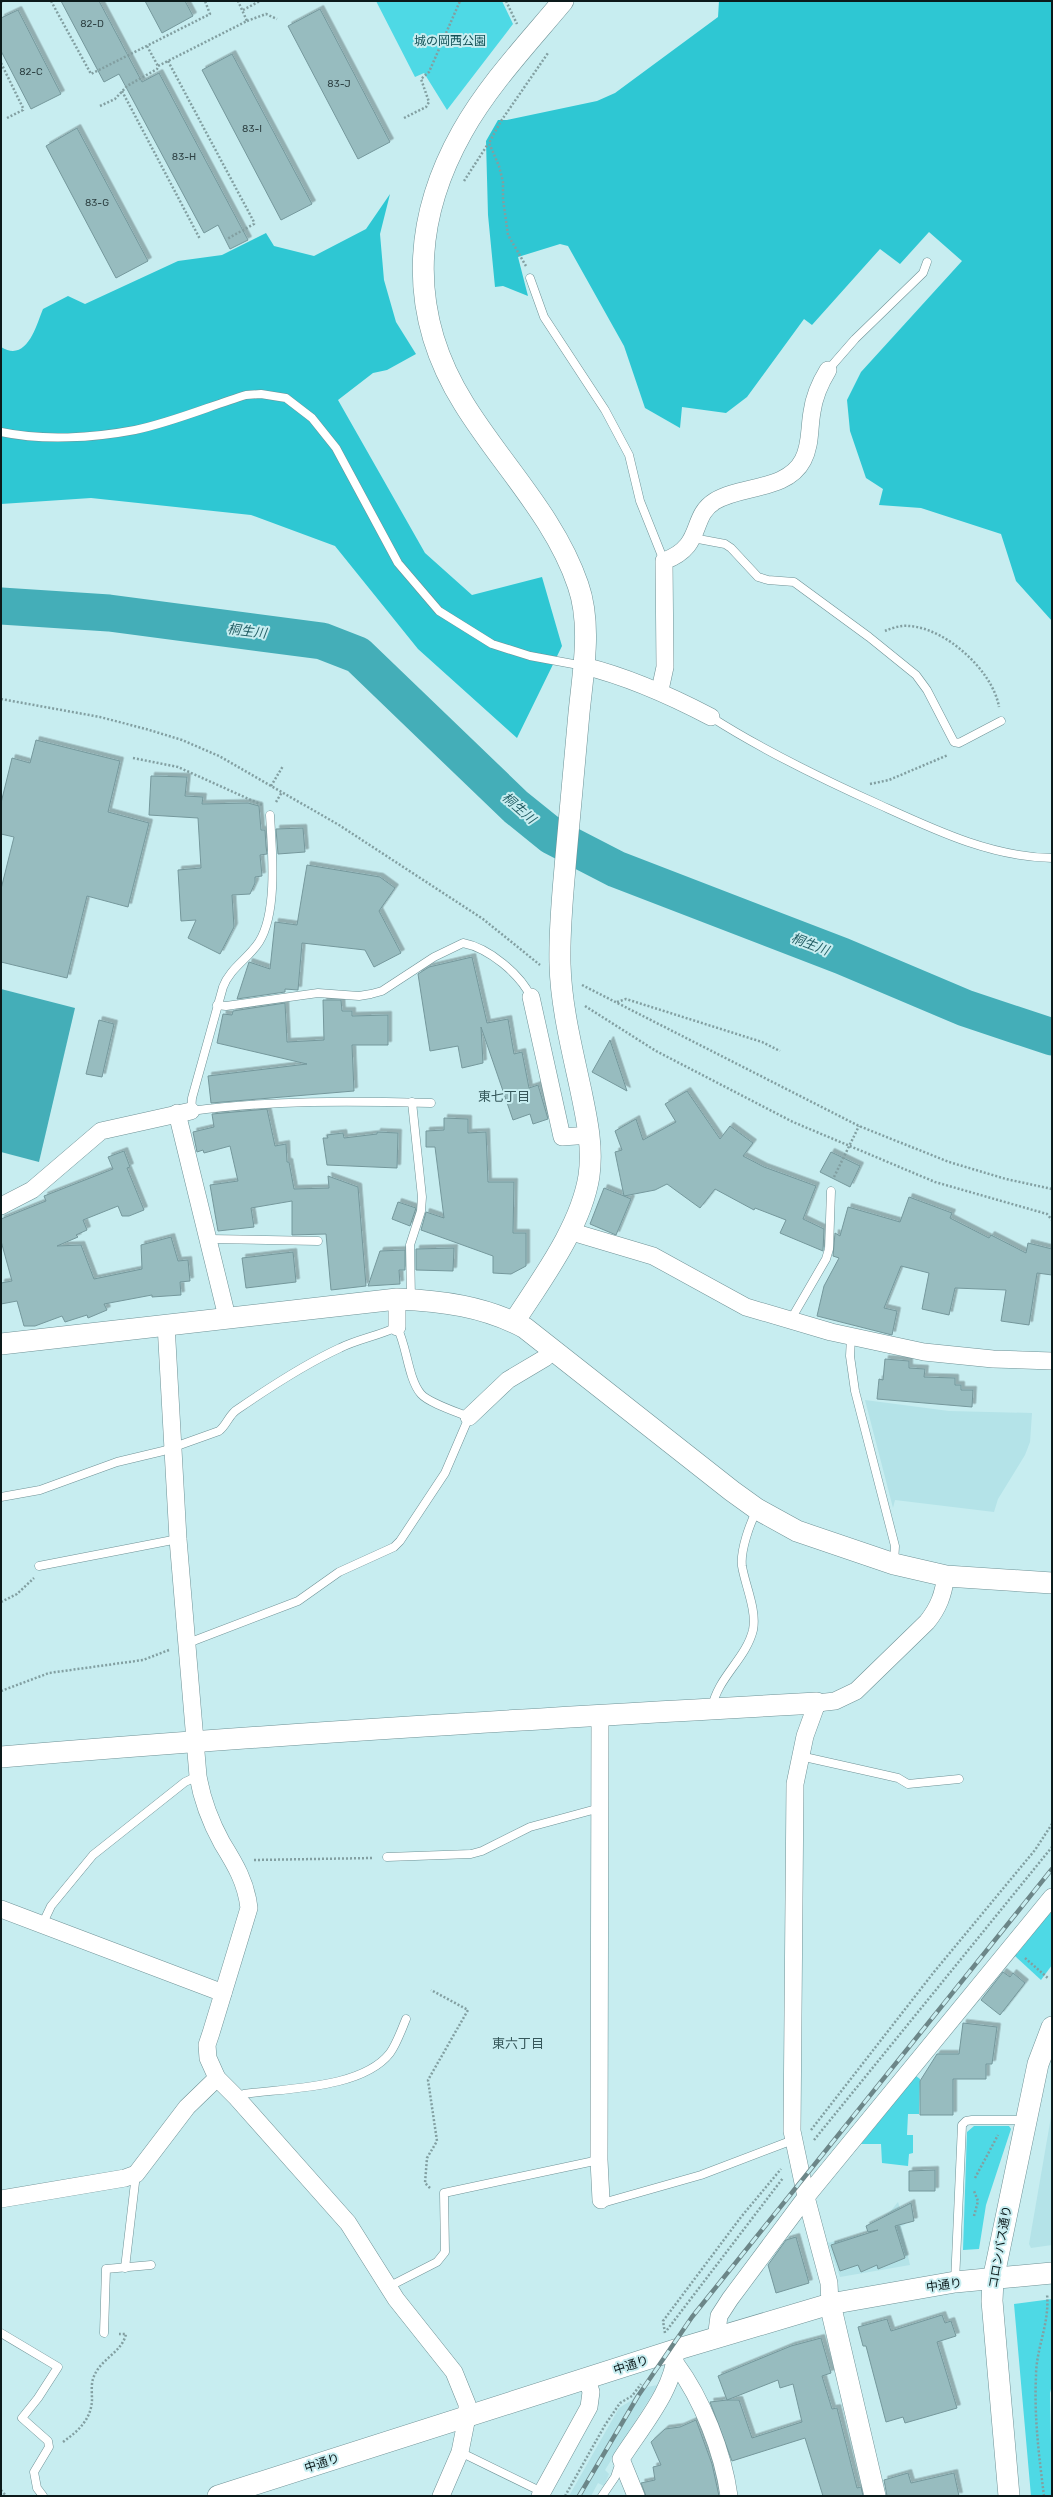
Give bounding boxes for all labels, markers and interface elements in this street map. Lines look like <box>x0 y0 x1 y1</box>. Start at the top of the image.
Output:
house number: 82-D <box>80 18 104 30</box>
park label: 城の岡西公園 <box>414 34 486 48</box>
house number: 82-C <box>19 66 43 78</box>
house number: 83-J <box>327 78 351 90</box>
house number: 83-I <box>242 123 262 135</box>
house number: 83-H <box>172 151 196 163</box>
house number: 83-G <box>85 197 109 209</box>
water label: 桐生川 <box>227 621 269 641</box>
water label: 桐生川 <box>499 790 540 828</box>
water label: 桐生川 <box>789 930 833 959</box>
district label: 東七丁目 <box>478 1089 530 1104</box>
district label: 東六丁目 <box>492 2036 544 2051</box>
street label: コロンバス通り <box>986 2204 1014 2290</box>
street label: 中通り <box>925 2276 963 2294</box>
street label: 中通り <box>612 2353 650 2377</box>
street label: 中通り <box>303 2451 341 2475</box>

